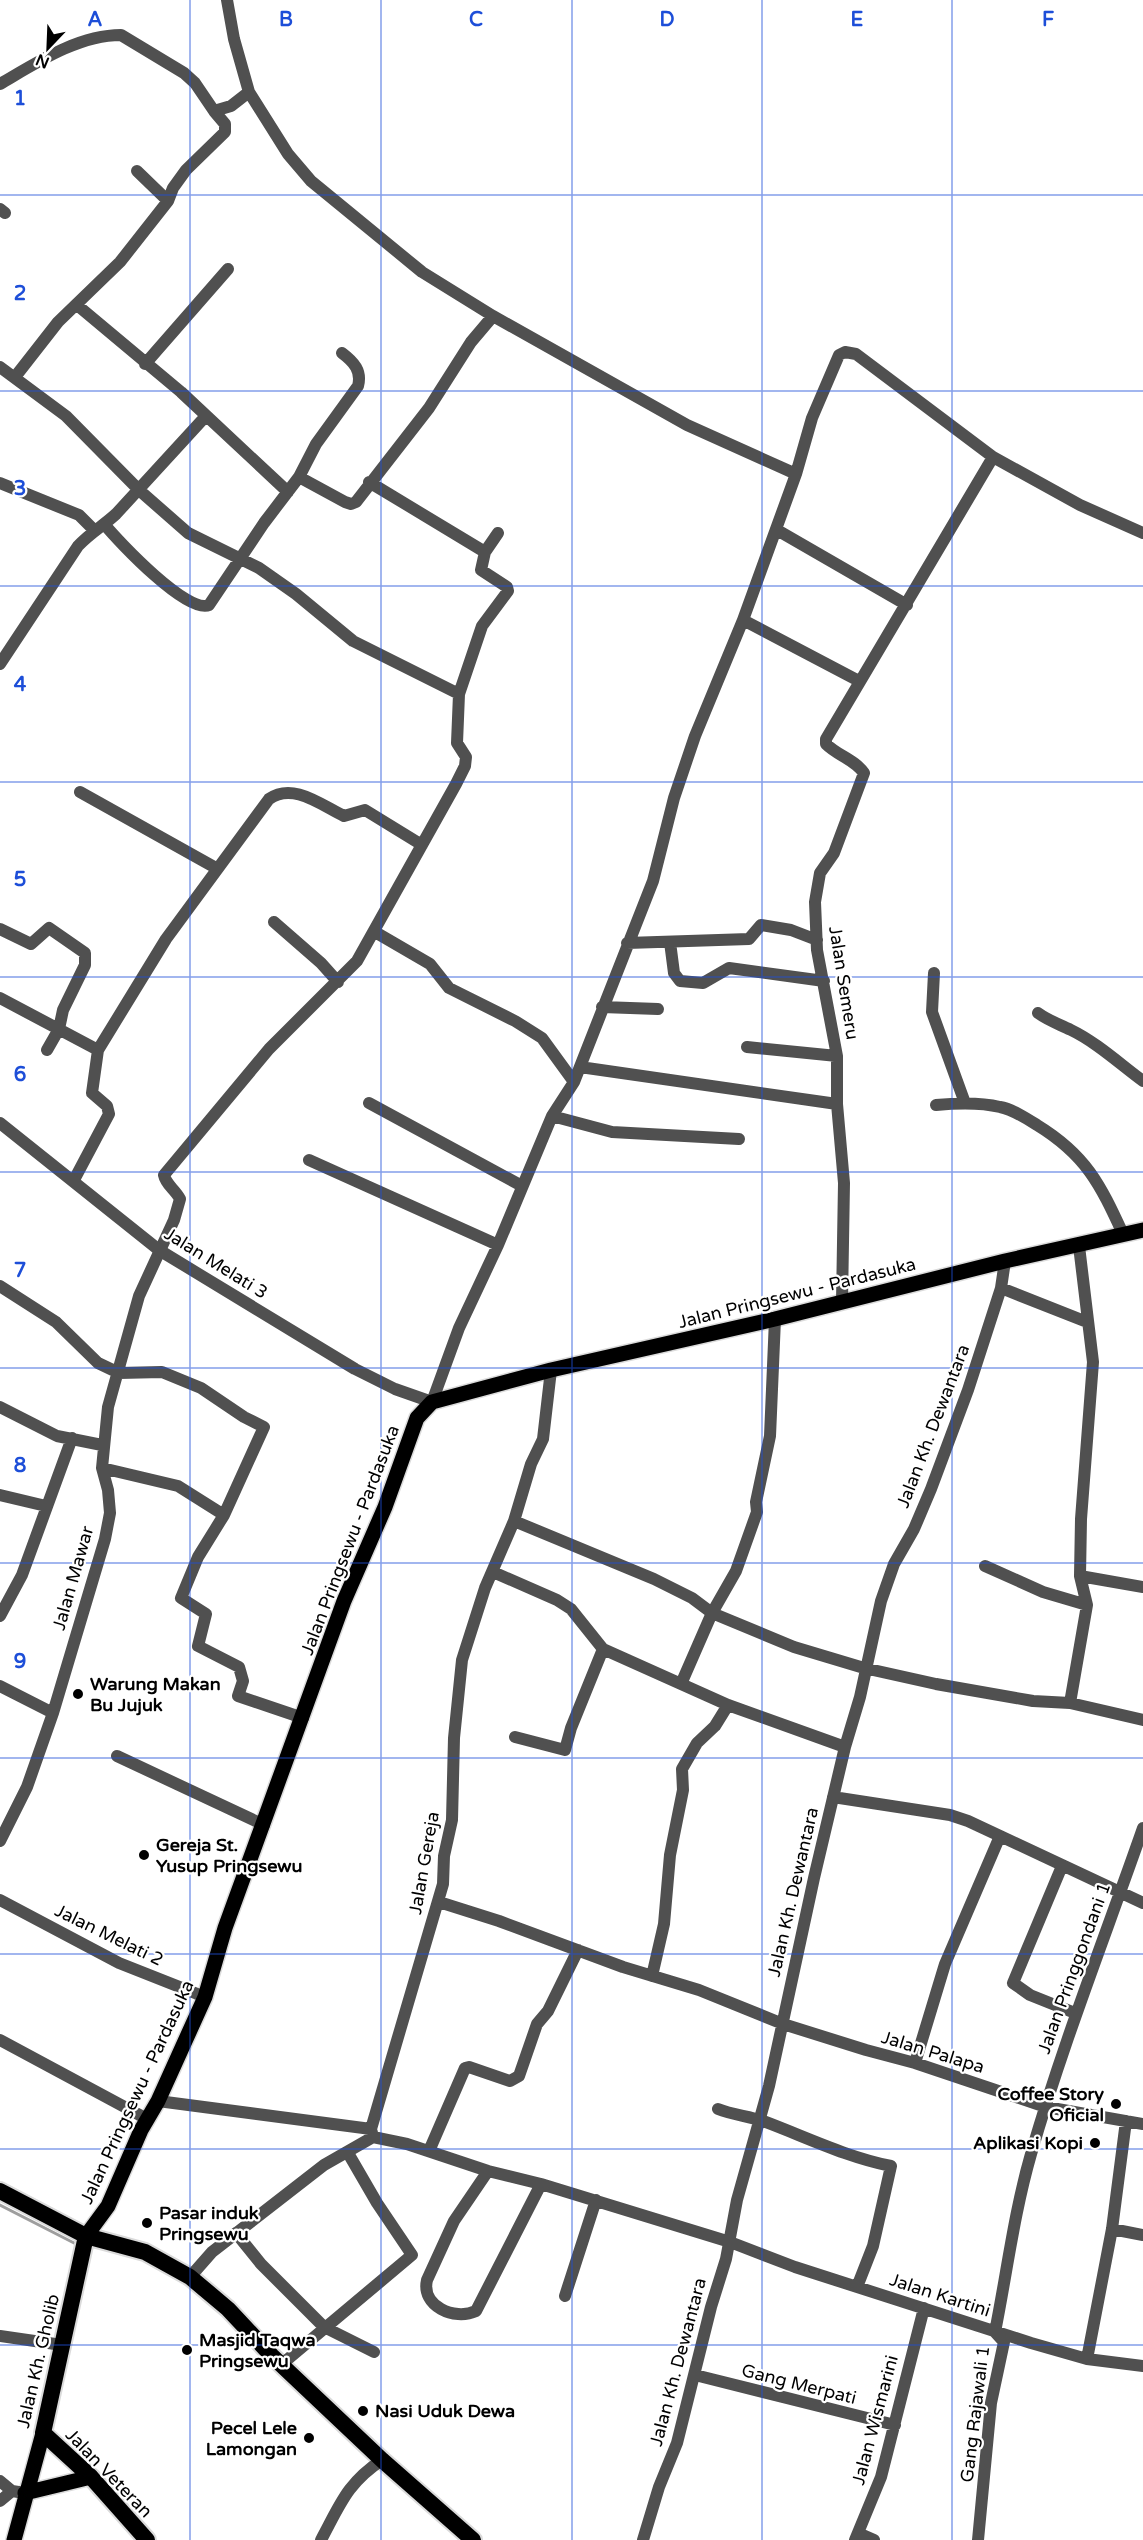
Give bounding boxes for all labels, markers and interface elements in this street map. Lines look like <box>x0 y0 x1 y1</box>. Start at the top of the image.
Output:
text: A <box>88 8 103 32</box>
text: B <box>279 8 293 32</box>
text: C <box>469 8 483 32</box>
text: D <box>659 8 675 32</box>
text: E <box>851 8 864 32</box>
text: F <box>1042 8 1054 32</box>
north arrow <box>18 18 78 78</box>
text: N <box>33 49 52 73</box>
text: 1 <box>14 87 26 111</box>
text: 2 <box>14 282 26 306</box>
text: 3 <box>14 477 26 501</box>
text: 4 <box>14 673 27 697</box>
text: 5 <box>14 868 26 892</box>
street label: Jalan Semeru <box>824 925 864 1041</box>
text: 6 <box>14 1063 26 1087</box>
street label: Jalan Melati 3 <box>160 1222 272 1304</box>
street label: Jalan Pringsewu - Pardasuka <box>676 1253 918 1333</box>
text: 7 <box>14 1259 26 1283</box>
street label: Jalan Kh. Dewantara <box>892 1341 974 1511</box>
street label: Jalan Pringsewu - Pardasuka <box>296 1422 404 1658</box>
text: 8 <box>14 1454 26 1478</box>
street label: Jalan Mawar <box>48 1523 98 1633</box>
text: 9 <box>14 1650 26 1674</box>
place label: Warung Makan Bu Jujuk <box>90 1673 221 1716</box>
marker: Warung Makan Bu Jujuk <box>71 1687 85 1701</box>
street label: Jalan Kh. Dewantara <box>763 1805 823 1979</box>
street label: Jalan Gereja <box>404 1810 444 1916</box>
place label: Gereja St. Yusup Pringsewu <box>156 1834 302 1877</box>
marker: Gereja St. Yusup Pringsewu <box>137 1848 151 1862</box>
street label: Jalan Pringgondani 1 <box>1033 1879 1115 2057</box>
street label: Jalan Melati 2 <box>51 1899 167 1971</box>
street label: Jalan Pringsewu - Pardasuka <box>75 1977 199 2207</box>
street label: Jalan Palapa <box>879 2026 987 2078</box>
place label: Coffee Story Oficial <box>998 2083 1104 2126</box>
marker: Coffee Story Oficial <box>1109 2097 1123 2111</box>
place label: Aplikasi Kopi <box>973 2132 1083 2154</box>
marker: Aplikasi Kopi <box>1088 2136 1102 2150</box>
place label: Pasar induk Pringsewu <box>159 2202 259 2245</box>
marker: Pasar induk Pringsewu <box>140 2216 154 2230</box>
street label: Jalan Kartini <box>887 2268 993 2322</box>
street label: Jalan Kh. Dewantara <box>645 2275 711 2449</box>
street label: Jalan Kh. Gholib <box>12 2292 64 2430</box>
place label: Masjid Taqwa Pringsewu <box>199 2329 316 2372</box>
marker: Masjid Taqwa Pringsewu <box>180 2343 194 2357</box>
street label: Gang Rajawali 1 <box>956 2344 994 2484</box>
street label: Jalan Wismarini <box>847 2353 903 2487</box>
street label: Gang Merpati <box>739 2359 859 2409</box>
place label: Nasi Uduk Dewa <box>375 2400 515 2422</box>
marker: Nasi Uduk Dewa <box>356 2404 370 2418</box>
place label: Pecel Lele Lamongan <box>206 2417 297 2460</box>
street label: Jalan Veteran <box>61 2424 157 2522</box>
marker: Pecel Lele Lamongan <box>302 2431 316 2445</box>

